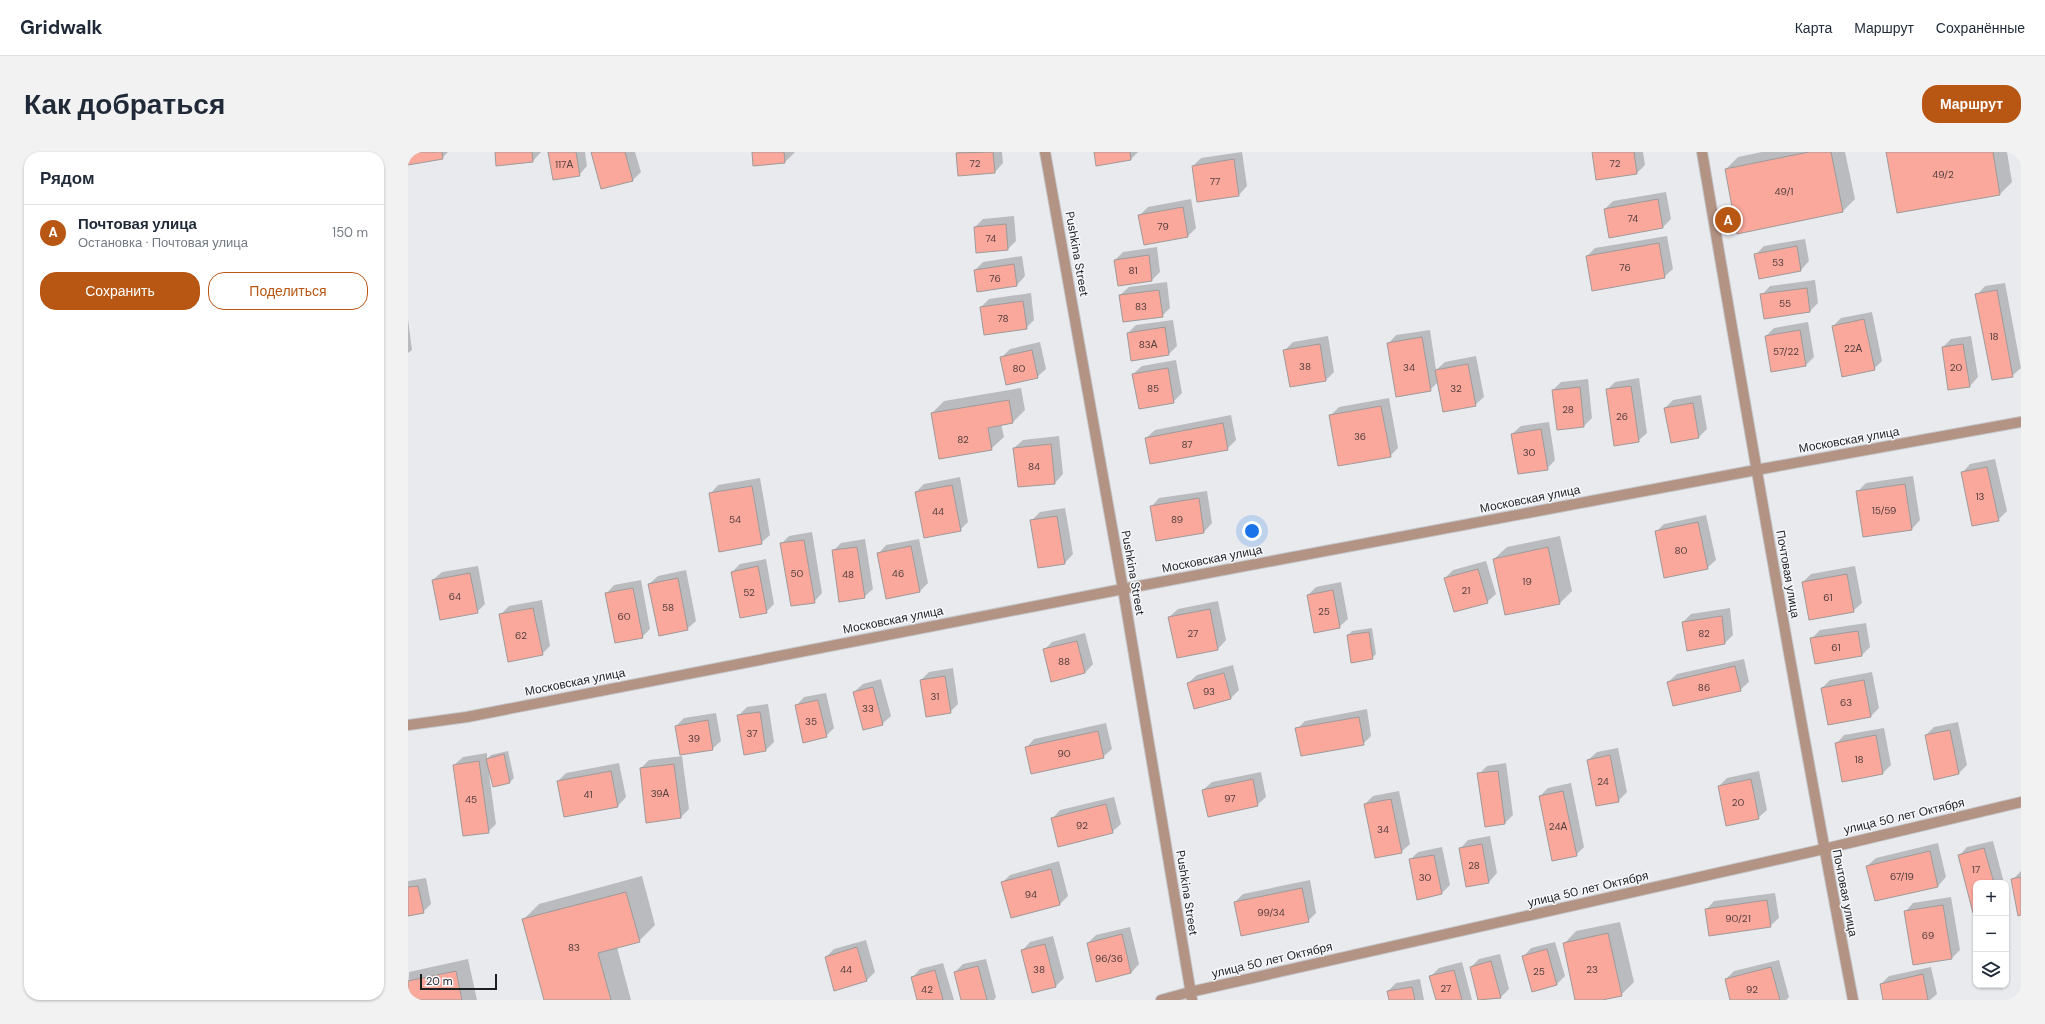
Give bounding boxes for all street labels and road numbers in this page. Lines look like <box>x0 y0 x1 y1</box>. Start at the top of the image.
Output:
street label: Pushkina Street <box>1062 210 1092 298</box>
street label: Московская улица <box>1797 423 1901 457</box>
street label: Московская улица <box>1478 481 1582 517</box>
street label: Pushkina Street <box>1118 529 1148 617</box>
street label: Почтовая улица <box>1772 529 1804 619</box>
street label: Московская улица <box>1160 541 1264 577</box>
street label: Московская улица <box>841 602 945 638</box>
street label: Московская улица <box>523 664 627 700</box>
street label: улица 50 лет Октября <box>1842 794 1966 838</box>
street label: Почтовая улица <box>1829 848 1861 938</box>
street label: Pushkina Street <box>1172 849 1202 937</box>
street label: улица 50 лет Октября <box>1526 867 1650 911</box>
street label: улица 50 лет Октября <box>1210 938 1334 982</box>

